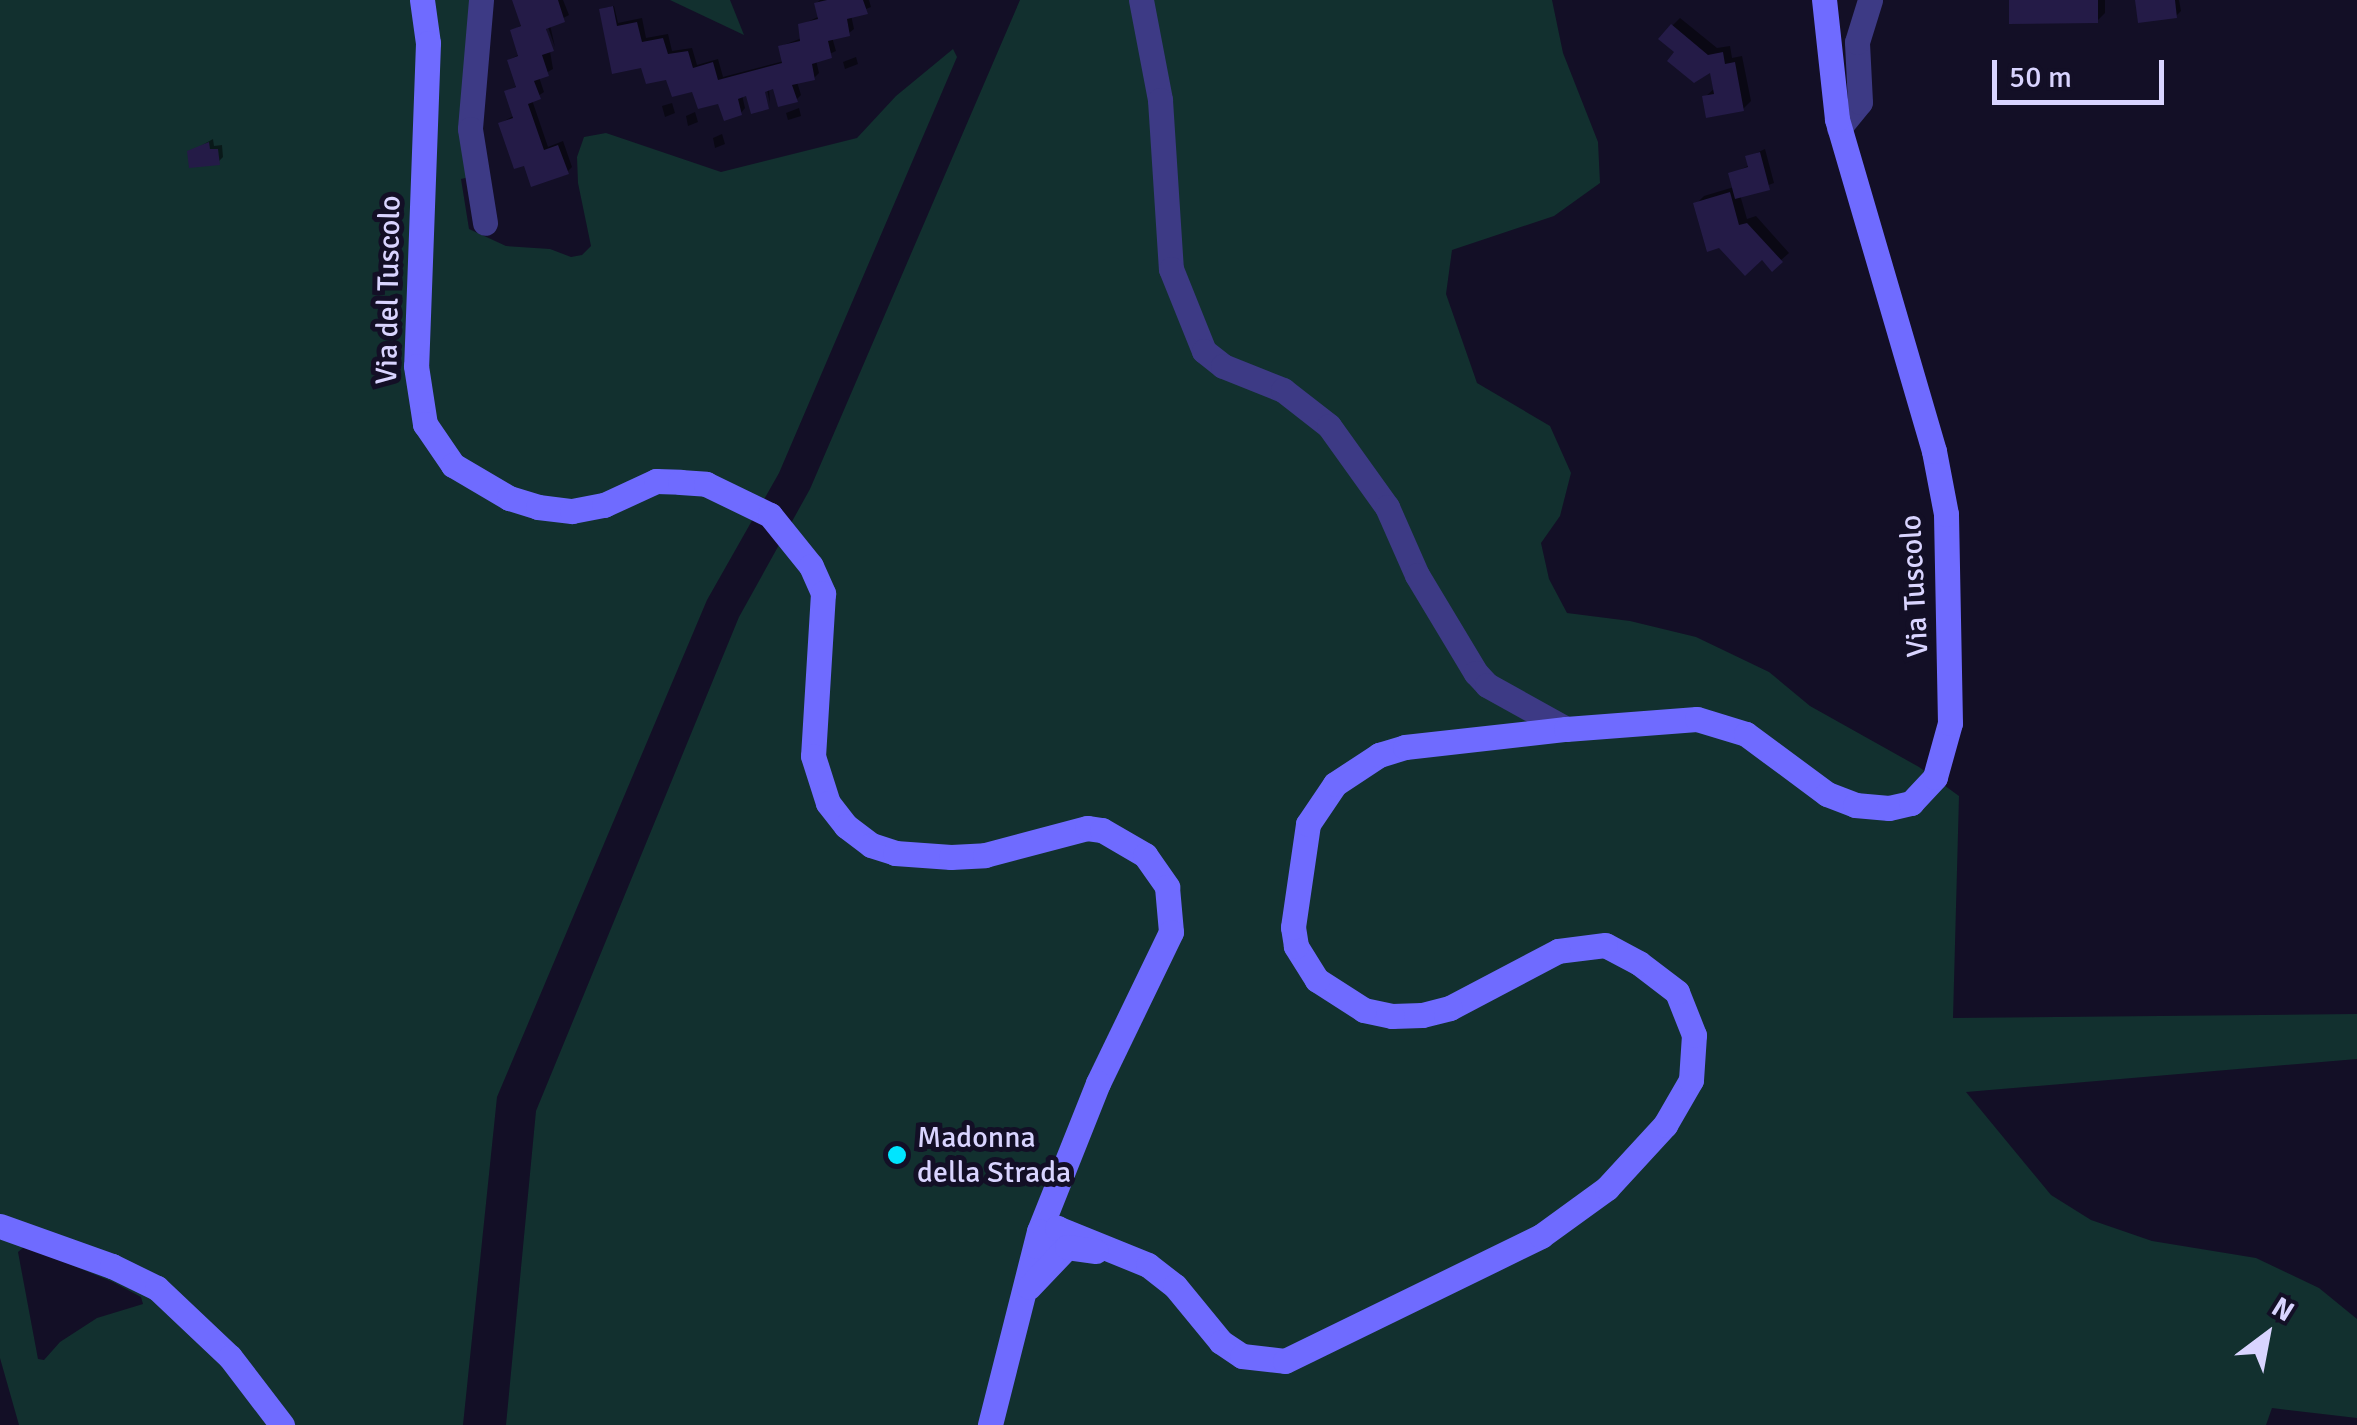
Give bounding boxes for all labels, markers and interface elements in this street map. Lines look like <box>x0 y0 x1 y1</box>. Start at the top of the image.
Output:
scale bar <box>1997 40 2170 102</box>
text: 50 m <box>2009 59 2072 96</box>
street label: Via del Tuscolo <box>369 195 409 385</box>
street label: Via Tuscolo <box>1893 514 1937 658</box>
place label: Madonna della Strada <box>917 1120 1071 1190</box>
marker: Madonna della Strada <box>886 1144 908 1166</box>
north arrow <box>2217 1285 2317 1385</box>
text: N <box>2266 1290 2300 1329</box>

